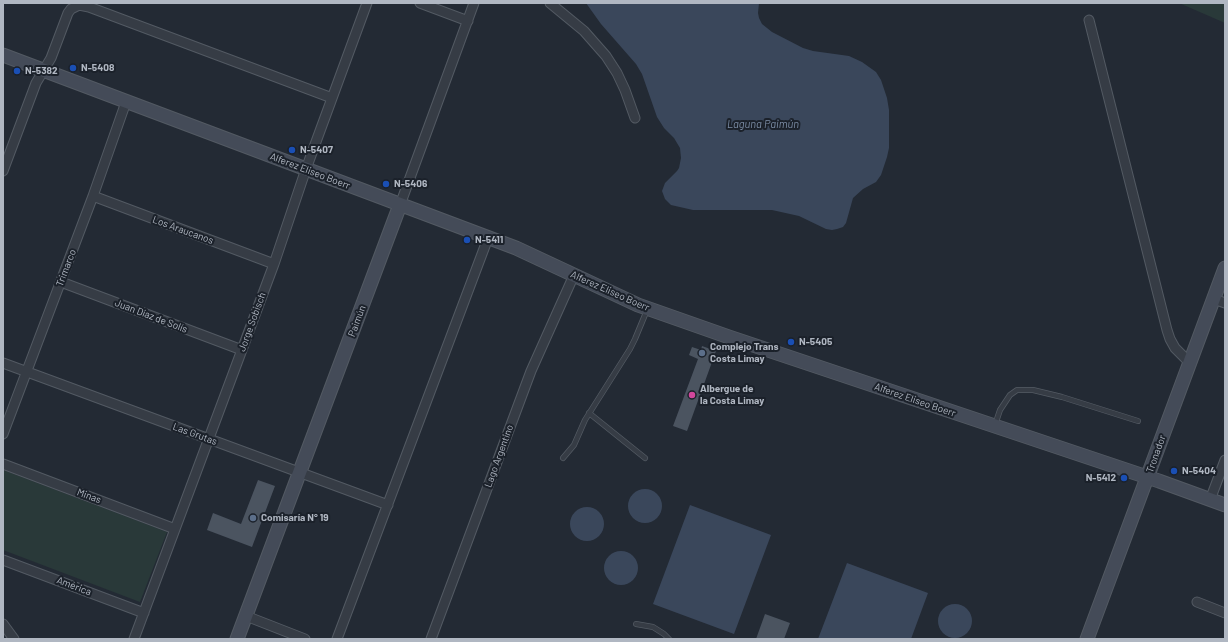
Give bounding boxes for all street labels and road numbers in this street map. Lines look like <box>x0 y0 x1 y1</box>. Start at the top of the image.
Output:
street label: Alferez Eliseo Boerr <box>268 150 352 192</box>
street label: Los Araucanos <box>151 213 215 247</box>
street label: Trimarco <box>53 248 79 288</box>
street label: Alferez Eliseo Boerr <box>569 268 651 314</box>
street label: Jorge Sobisch <box>236 291 268 353</box>
street label: Juan Díaz de Solís <box>113 297 189 335</box>
street label: Paimún <box>346 304 368 338</box>
street label: Alferez Eliseo Boerr <box>873 380 957 420</box>
street label: Las Grutas <box>171 420 219 448</box>
street label: Lago Argentino <box>482 423 516 489</box>
street label: Tronador <box>1144 434 1168 474</box>
street label: Minas <box>75 486 103 506</box>
street label: América <box>55 574 93 598</box>

